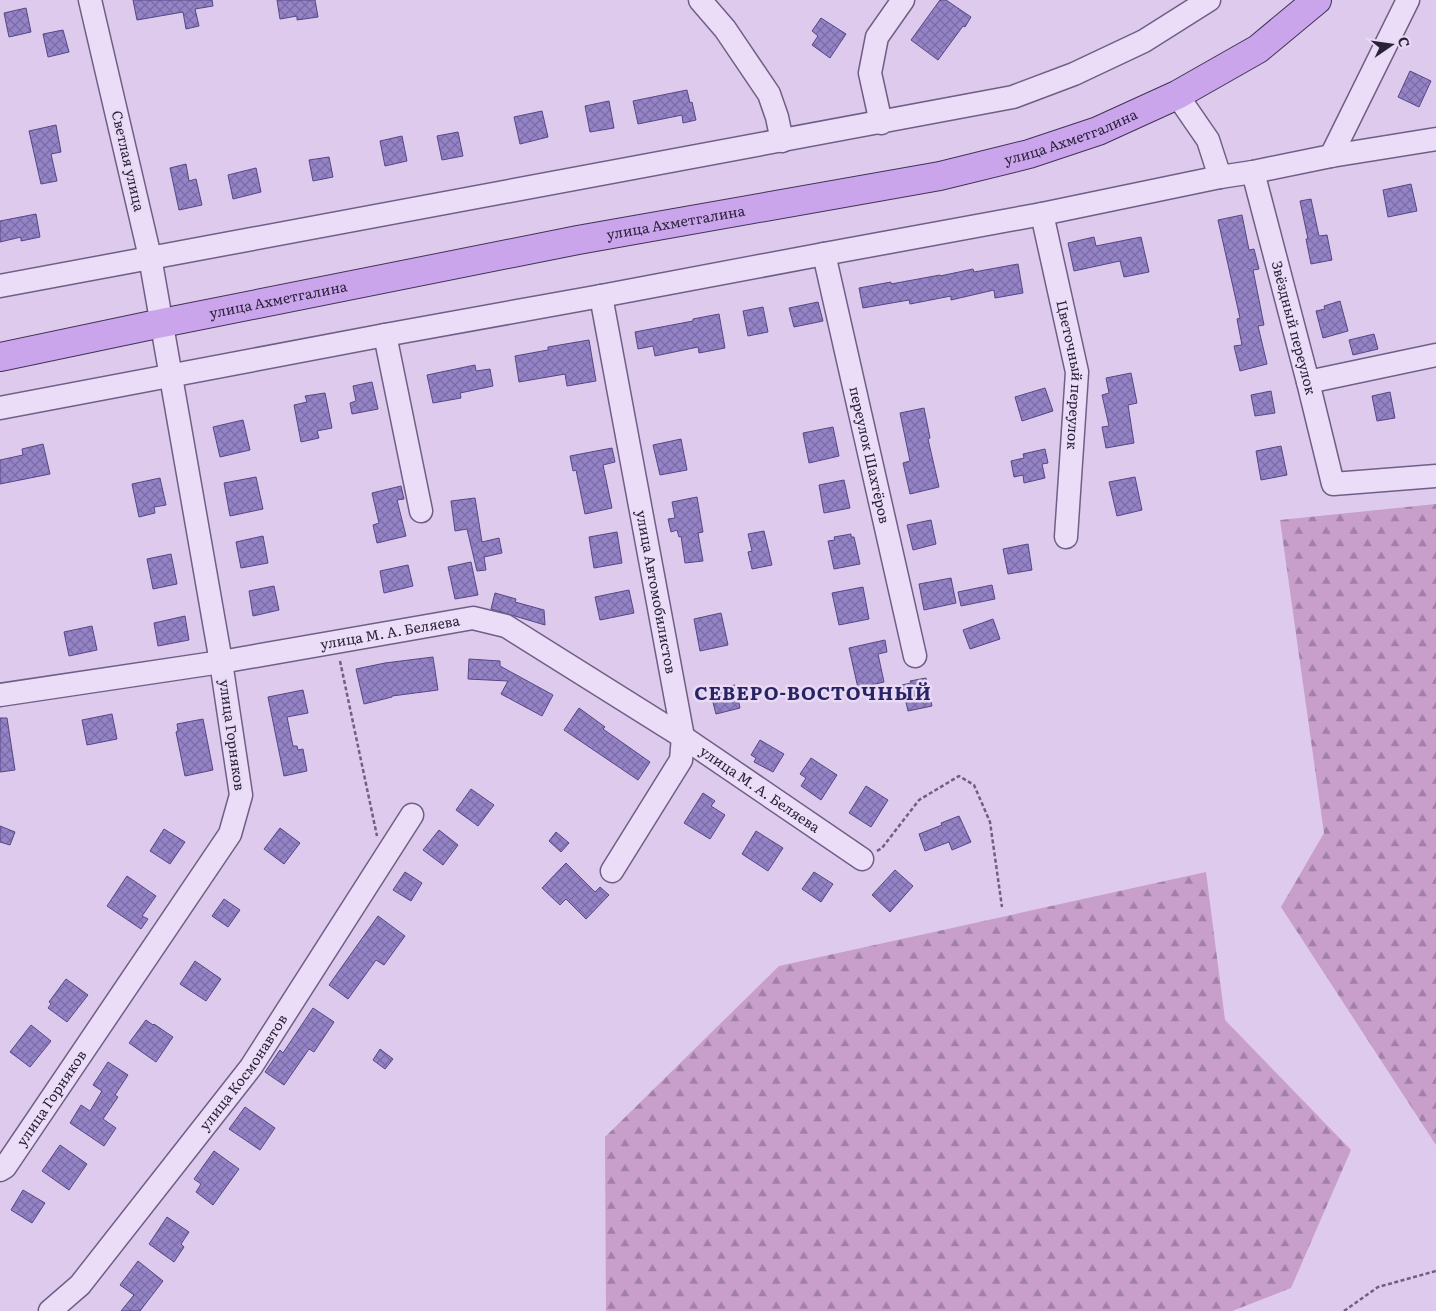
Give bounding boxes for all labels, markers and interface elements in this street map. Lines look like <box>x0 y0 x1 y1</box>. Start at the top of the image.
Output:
north arrow <box>1366 20 1416 70</box>
text: С <box>1394 35 1416 49</box>
street label: улица Ахметгалина <box>1002 103 1141 169</box>
street label: Светлая улица <box>108 108 150 214</box>
street label: улица Ахметгалина <box>605 200 747 244</box>
street label: Звёздный переулок <box>1268 258 1322 397</box>
street label: улица Ахметгалина <box>207 275 349 322</box>
street label: Цветочный переулок <box>1052 298 1088 451</box>
street label: переулок Шахтёров <box>845 384 896 525</box>
street label: улица Автомобилистов <box>632 508 682 675</box>
street label: улица М. А. Беляева <box>318 609 462 654</box>
street label: улица Горняков <box>215 678 251 792</box>
district label: СЕВЕРО-ВОСТОЧНЫЙ <box>694 678 932 706</box>
street label: улица М. А. Беляева <box>696 740 825 837</box>
street label: улица Космонавтов <box>194 1010 291 1134</box>
street label: улица Горняков <box>11 1045 91 1150</box>

